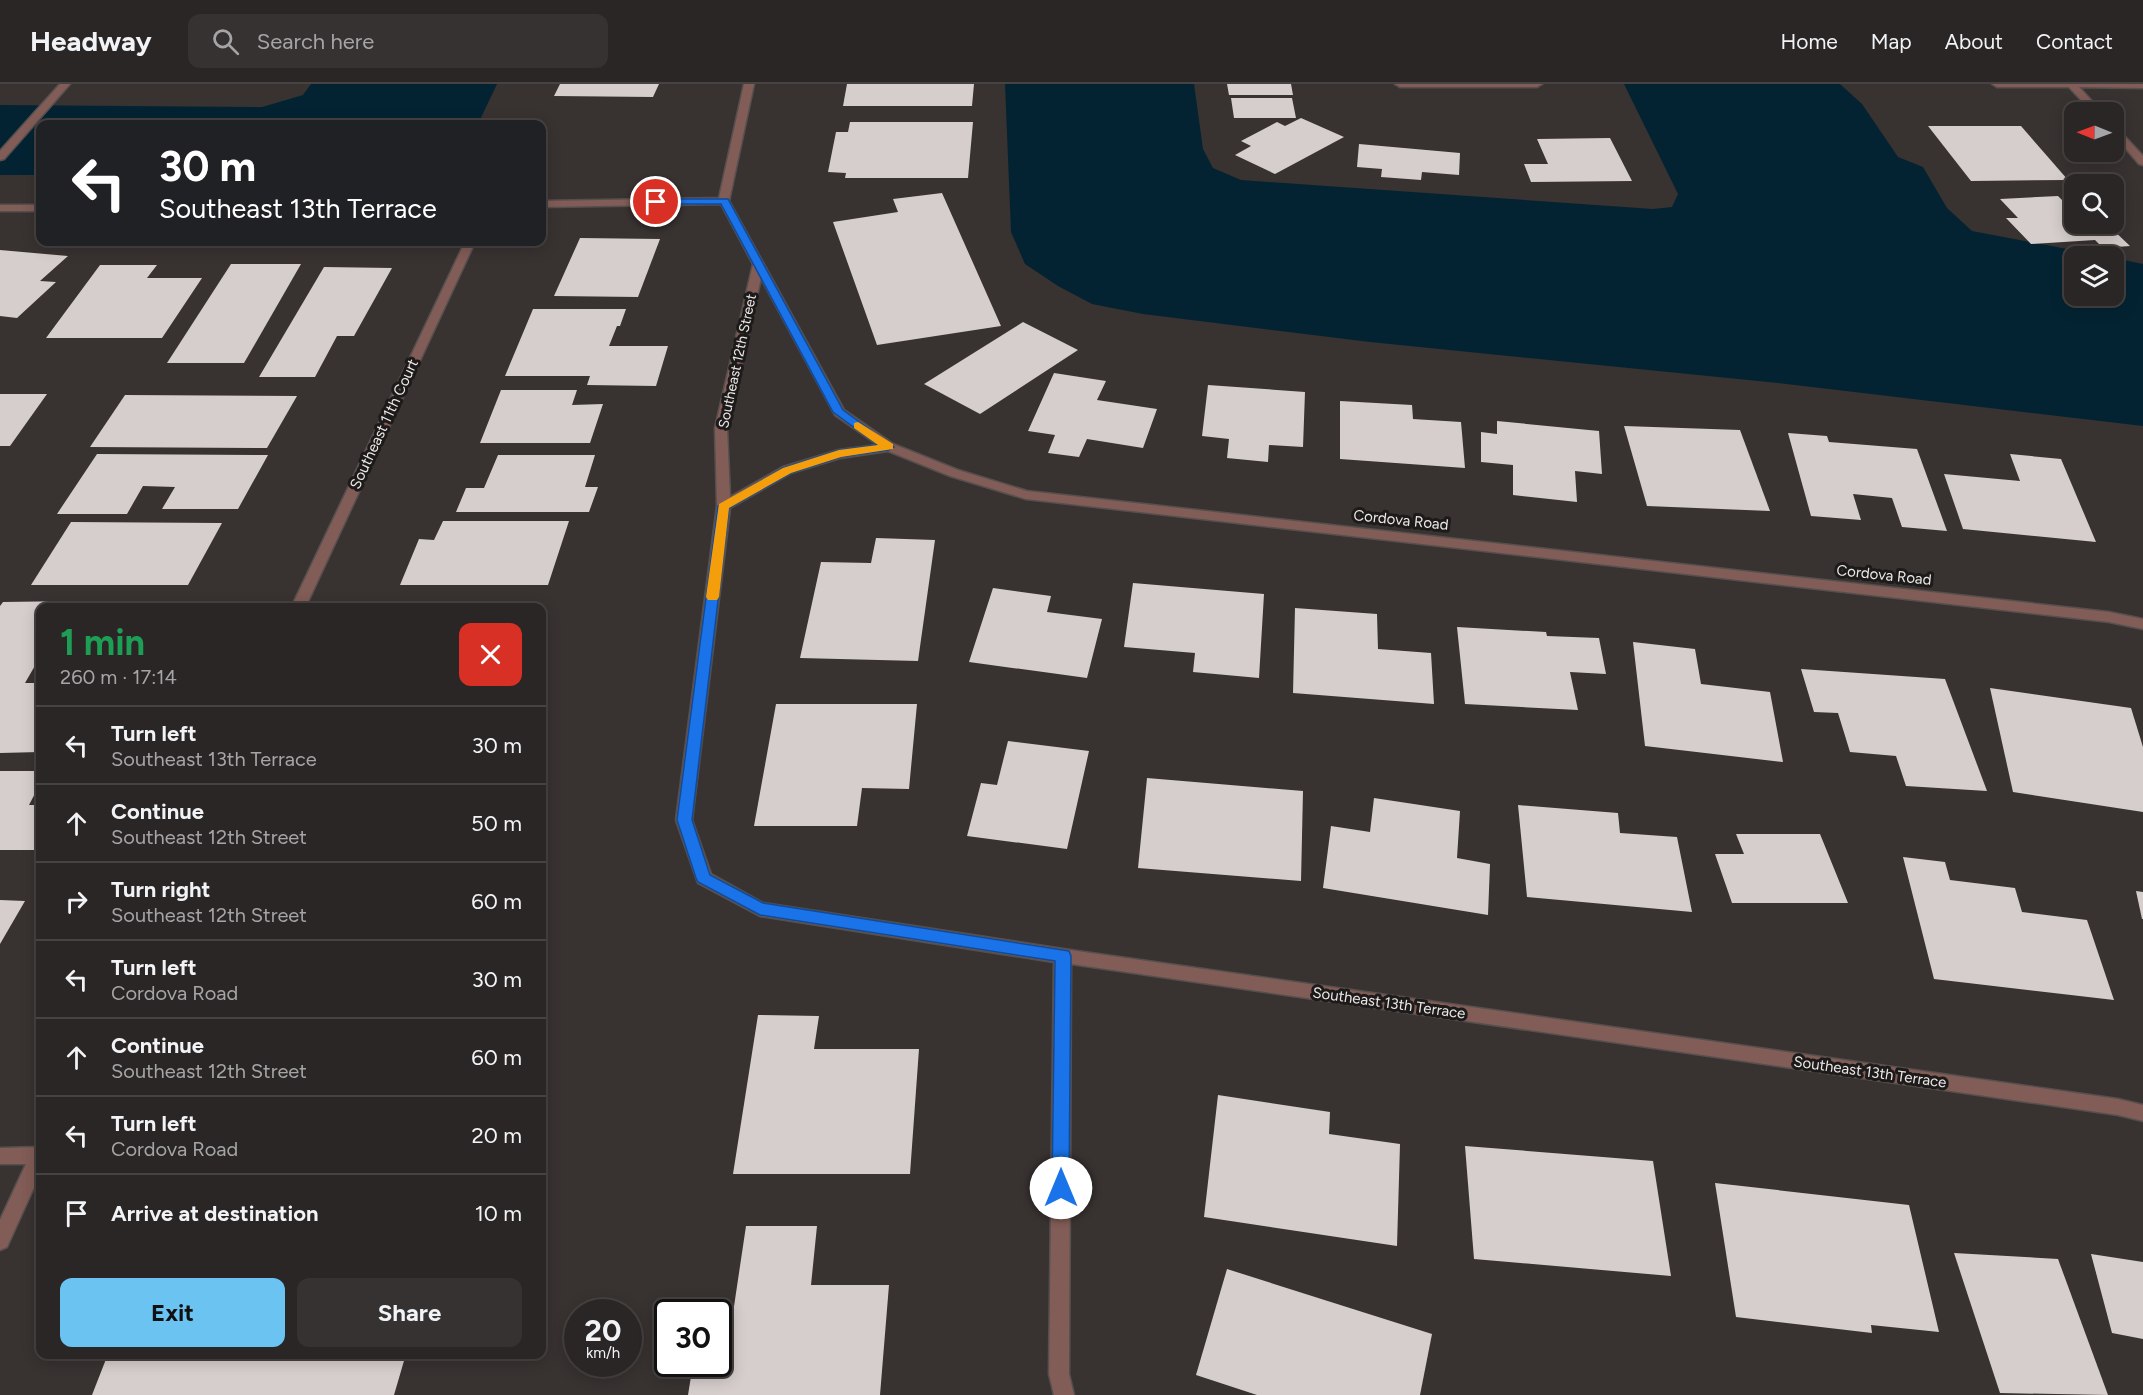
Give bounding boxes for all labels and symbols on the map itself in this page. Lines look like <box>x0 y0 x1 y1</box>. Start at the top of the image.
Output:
north arrow <box>2064 102 2124 162</box>
pin <box>630 176 681 227</box>
street label: Southeast 12th Street <box>715 292 760 430</box>
street label: Southeast 11th Court <box>346 356 422 492</box>
street label: Cordova Road <box>1353 506 1449 534</box>
street label: Cordova Road <box>1836 561 1932 589</box>
street label: Southeast 13th Terrace <box>1311 983 1467 1023</box>
street label: Southeast 13th Terrace <box>1792 1052 1948 1092</box>
position arrow <box>1029 1156 1093 1220</box>
speed limit sign: 30 <box>654 1299 732 1377</box>

